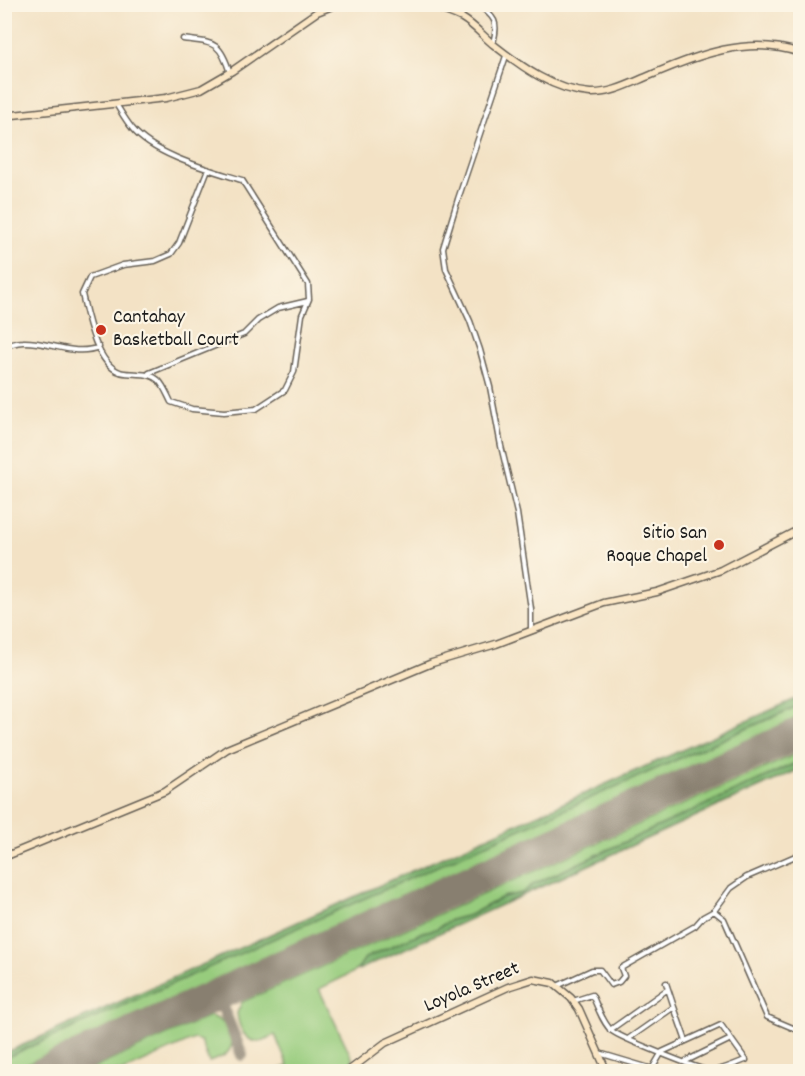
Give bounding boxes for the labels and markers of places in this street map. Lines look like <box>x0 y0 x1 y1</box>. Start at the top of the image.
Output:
place label: Cantahay Basketball Court <box>113 304 239 355</box>
marker: Cantahay Basketball Court <box>94 323 108 337</box>
place label: Sitio San Roque Chapel <box>606 520 707 571</box>
marker: Sitio San Roque Chapel <box>712 538 726 552</box>

